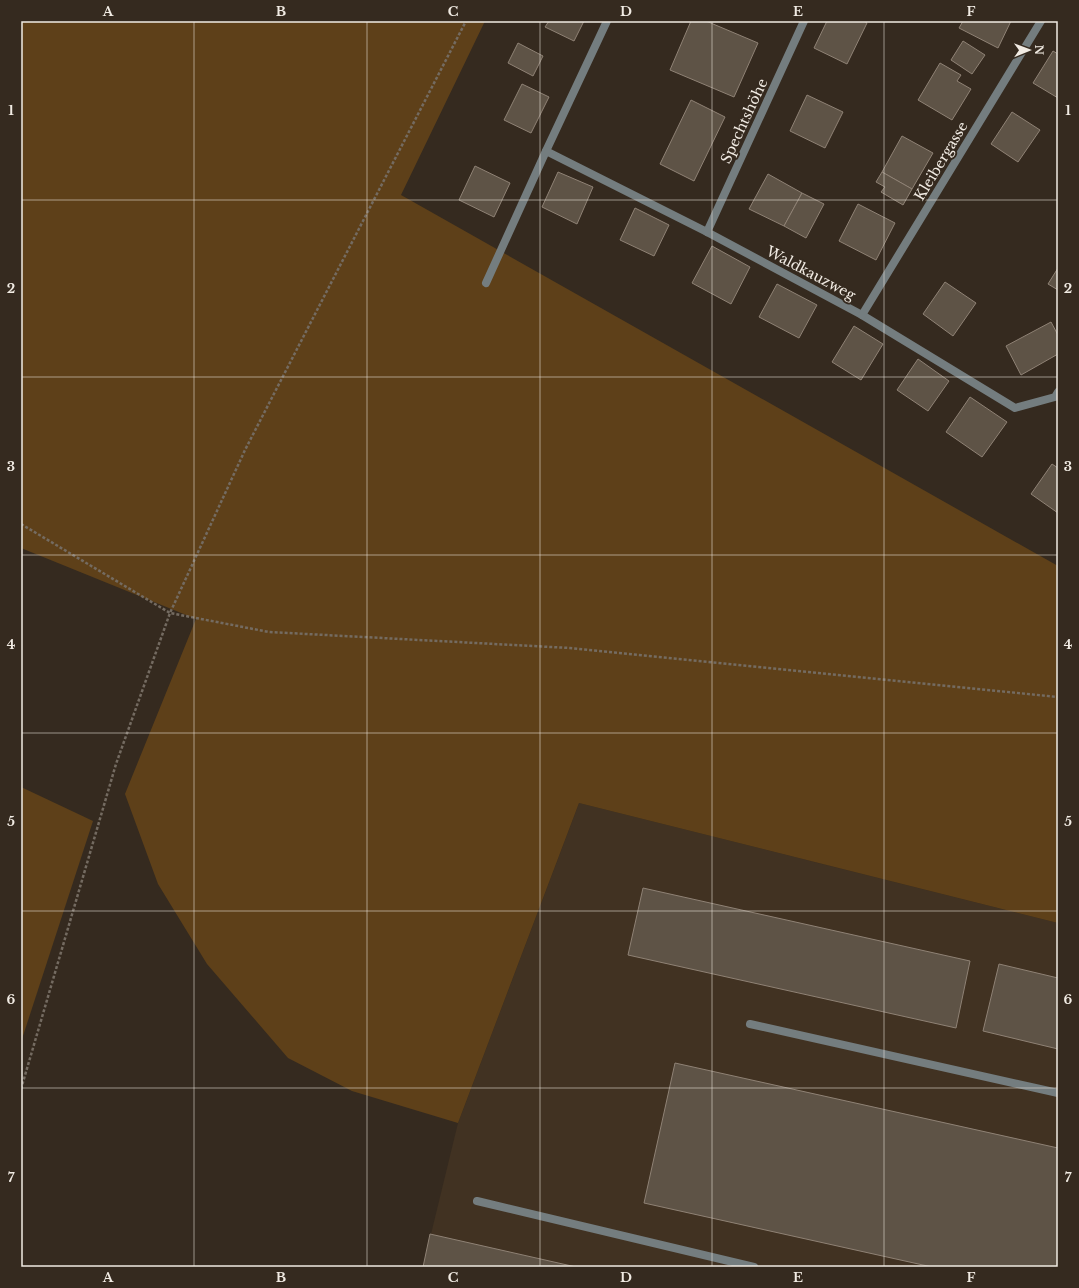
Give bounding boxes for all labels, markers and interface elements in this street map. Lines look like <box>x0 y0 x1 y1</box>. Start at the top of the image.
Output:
text: A <box>102 3 114 20</box>
text: B <box>276 3 286 20</box>
text: C <box>448 3 459 20</box>
text: D <box>620 3 632 20</box>
text: E <box>793 3 803 20</box>
text: F <box>967 3 976 20</box>
north arrow <box>1009 30 1049 70</box>
text: N <box>1032 45 1046 56</box>
street label: Spechtshöhe <box>716 76 772 166</box>
text: 1 <box>8 102 14 119</box>
text: 1 <box>1065 102 1071 119</box>
street label: Kleibergasse <box>910 118 972 204</box>
street label: Waldkauzweg <box>762 241 859 304</box>
text: 2 <box>7 280 15 297</box>
text: 2 <box>1064 280 1072 297</box>
text: 3 <box>7 458 15 475</box>
text: 3 <box>1064 458 1072 475</box>
text: 4 <box>7 636 16 653</box>
text: 4 <box>1064 636 1073 653</box>
text: 5 <box>7 813 15 830</box>
text: 5 <box>1064 813 1072 830</box>
text: 6 <box>7 991 16 1008</box>
text: 6 <box>1064 991 1073 1008</box>
text: 7 <box>8 1169 15 1186</box>
text: 7 <box>1065 1169 1072 1186</box>
text: A <box>102 1269 114 1286</box>
text: B <box>276 1269 286 1286</box>
text: C <box>448 1269 459 1286</box>
text: D <box>620 1269 632 1286</box>
text: E <box>793 1269 803 1286</box>
text: F <box>967 1269 976 1286</box>

